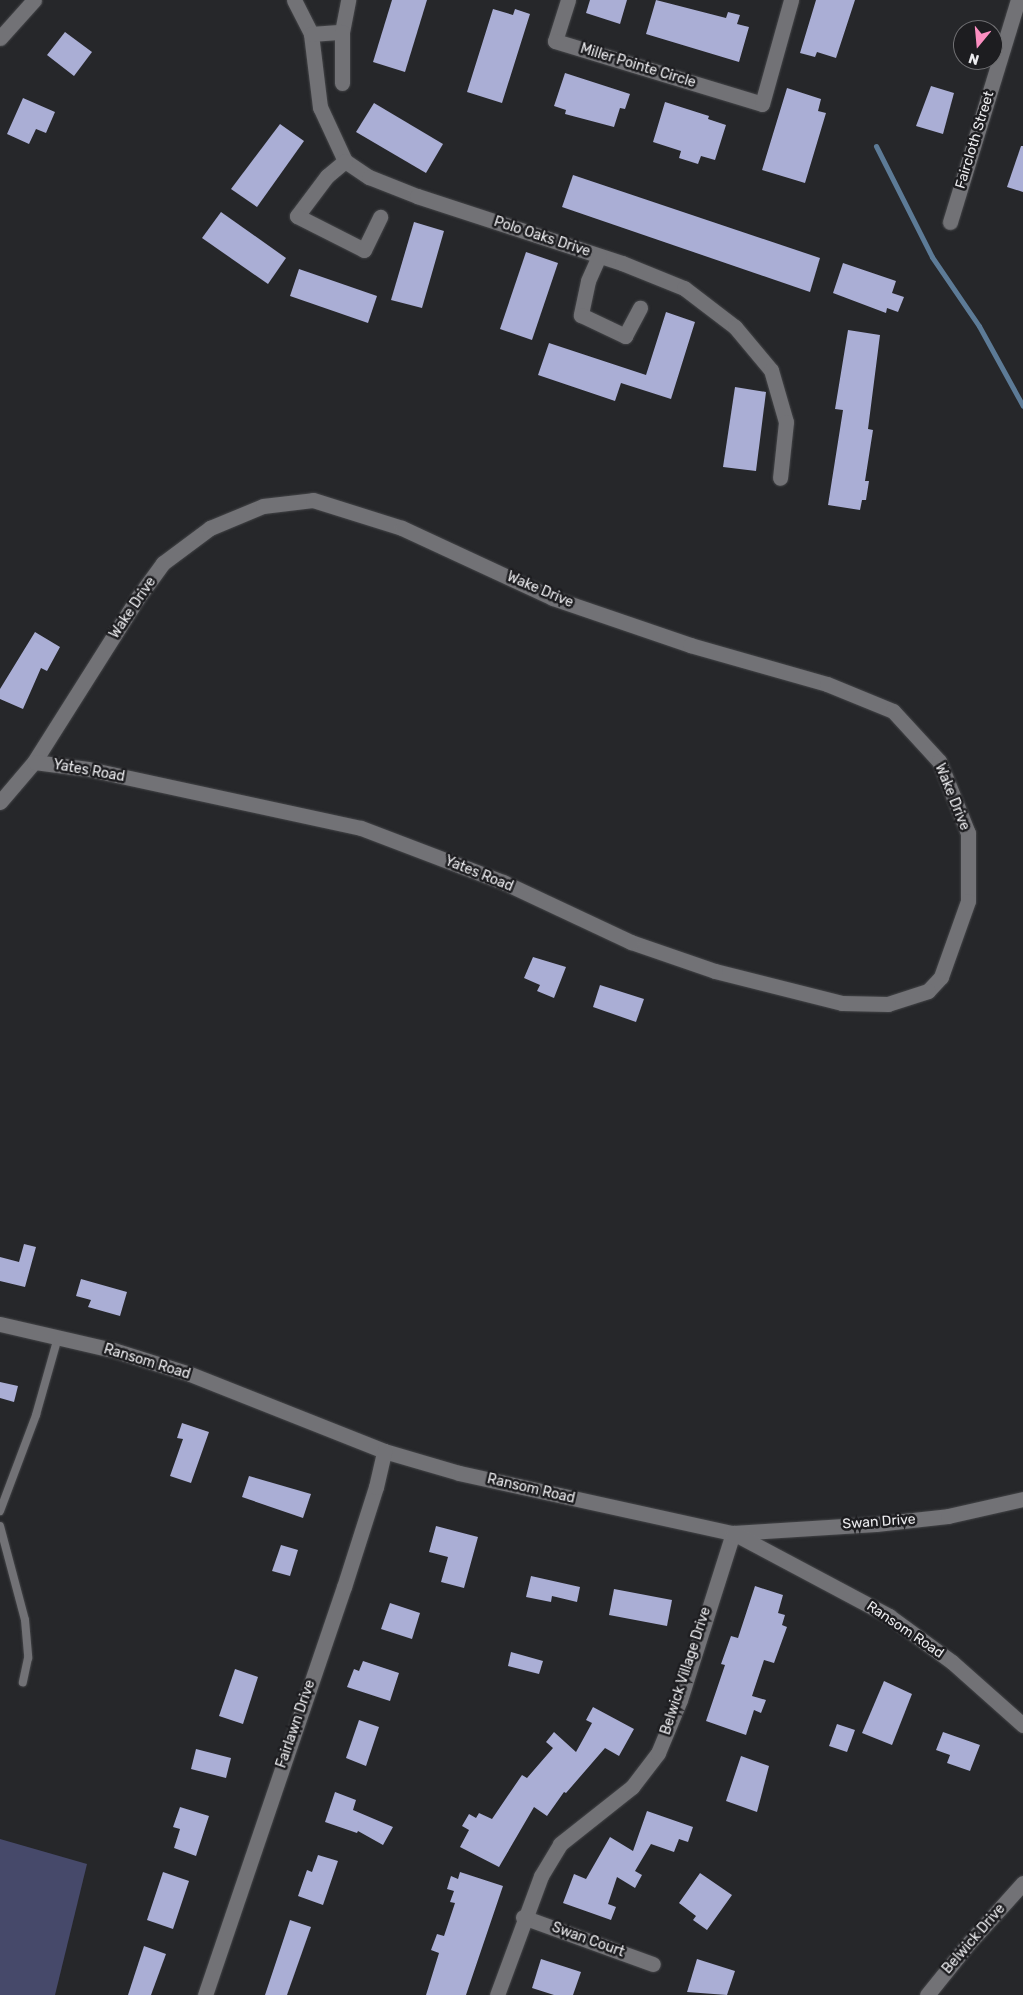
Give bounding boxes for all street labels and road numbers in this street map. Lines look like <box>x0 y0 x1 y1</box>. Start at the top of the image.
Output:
street label: Miller Pointe Circle <box>578 40 698 92</box>
street label: Faircloth Street <box>952 89 998 191</box>
street label: Polo Oaks Drive <box>492 214 592 260</box>
street label: Wake Drive <box>504 568 576 612</box>
street label: Wake Drive <box>106 574 160 642</box>
street label: Yates Road <box>52 756 126 786</box>
street label: Wake Drive <box>931 761 973 833</box>
street label: Yates Road <box>442 853 516 895</box>
street label: Ransom Road <box>102 1341 192 1383</box>
street label: Ransom Road <box>485 1471 577 1507</box>
street label: Swan Drive <box>842 1511 916 1533</box>
street label: Ransom Road <box>863 1598 947 1662</box>
street label: Belwick Village Drive <box>657 1605 715 1737</box>
street label: Fairlawn Drive <box>273 1678 319 1770</box>
street label: Belwick Drive <box>939 1901 1009 1977</box>
street label: Swan Court <box>549 1919 627 1961</box>

